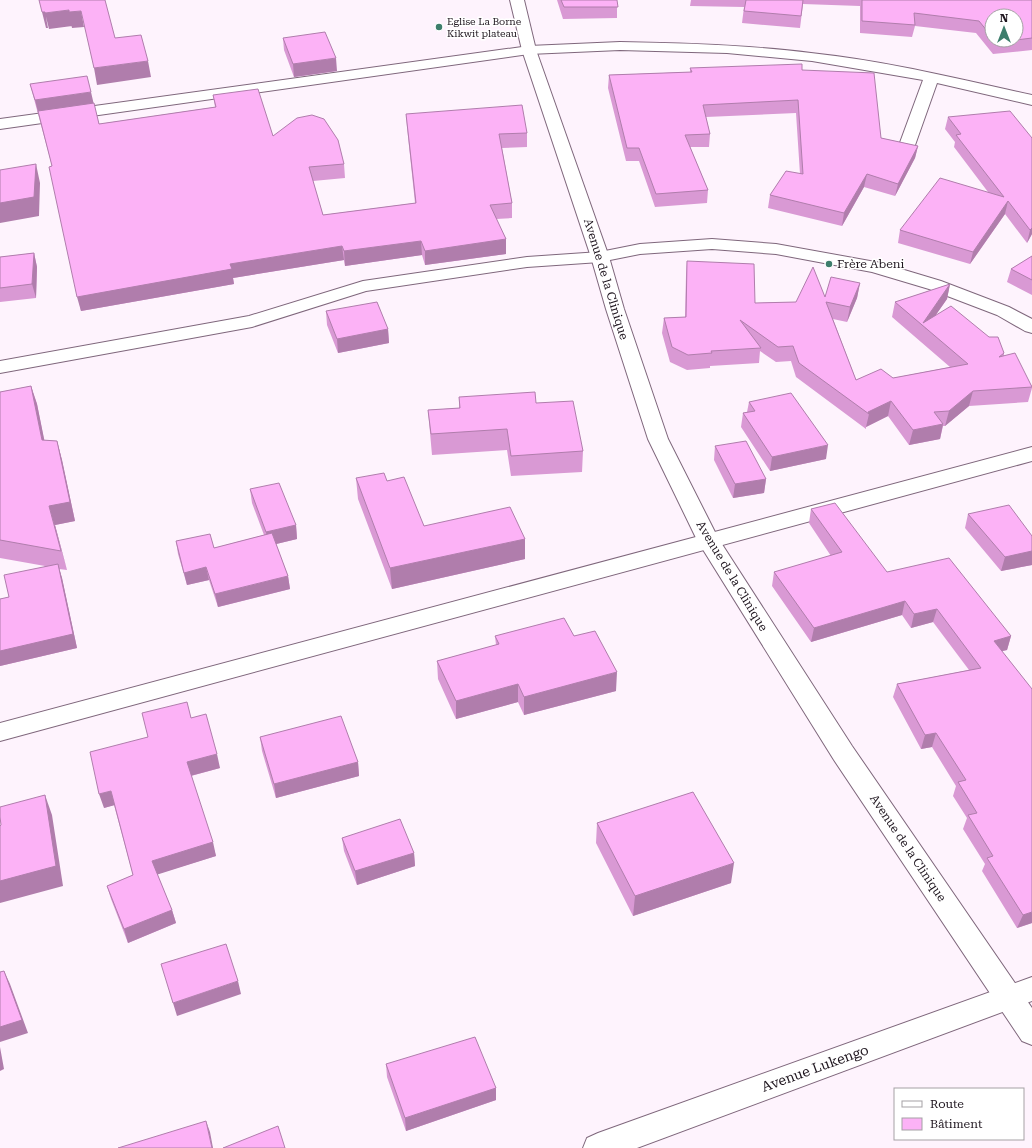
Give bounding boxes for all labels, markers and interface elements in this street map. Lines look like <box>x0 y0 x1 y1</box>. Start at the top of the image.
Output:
north arrow <box>984 8 1024 48</box>
text: N <box>1000 12 1009 25</box>
place label: Eglise La Borne Kikwit plateau <box>447 16 522 39</box>
marker: Eglise La Borne Kikwit plateau <box>434 22 444 32</box>
street label: Avenue de la Clinique <box>581 217 631 342</box>
place label: Frère Abeni <box>837 257 905 271</box>
marker: Frère Abeni <box>824 259 834 269</box>
street label: Avenue de la Clinique <box>694 518 771 634</box>
street label: Avenue de la Clinique <box>867 792 949 904</box>
street label: Avenue Lukengo <box>759 1041 871 1095</box>
legend <box>894 1088 1024 1140</box>
text: Route <box>930 1097 964 1111</box>
text: Bâtiment <box>930 1117 983 1131</box>

